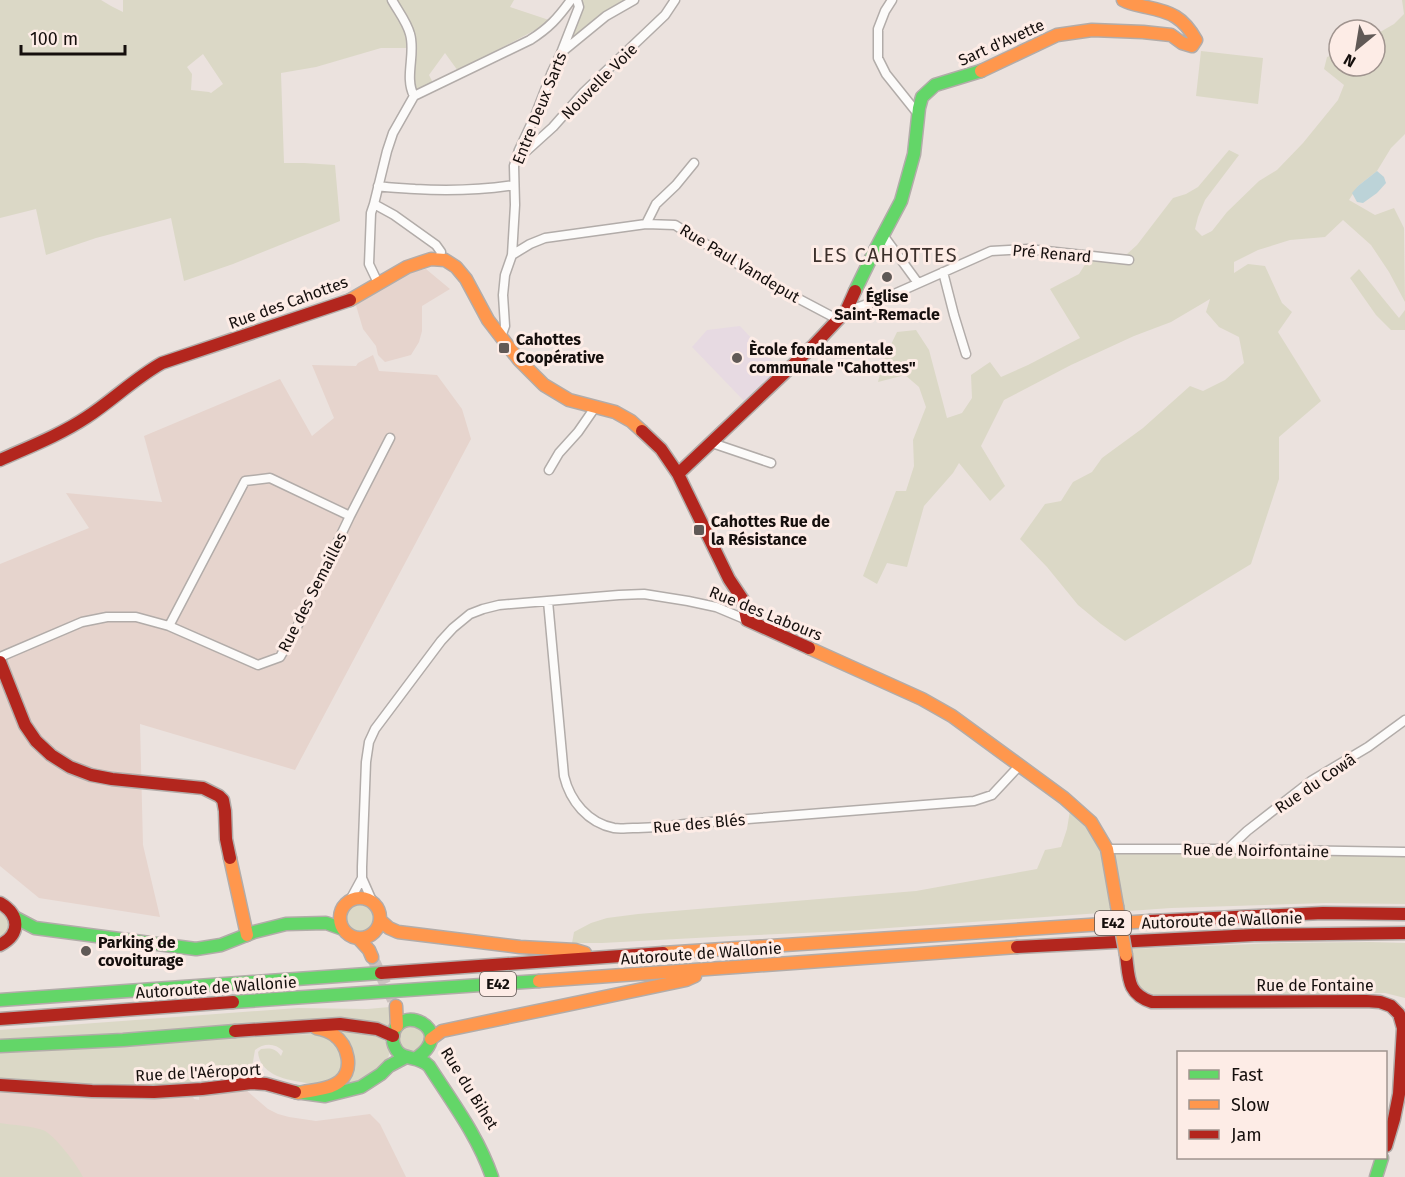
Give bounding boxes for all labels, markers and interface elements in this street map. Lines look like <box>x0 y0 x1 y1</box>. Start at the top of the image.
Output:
street label: Sart d'Avette <box>955 15 1047 70</box>
scale bar <box>21 18 124 56</box>
north arrow <box>1327 18 1387 78</box>
text: 100 m <box>30 28 78 50</box>
street label: Nouvelle Voie <box>557 39 641 123</box>
street label: Entre Deux Sarts <box>508 49 571 167</box>
text: N <box>1340 50 1359 71</box>
street label: Rue Paul Vandeput <box>676 220 803 307</box>
street label: Pré Renard <box>1012 241 1092 266</box>
district label: LES CAHOTTES <box>812 243 958 267</box>
marker: Église Saint-Remacle <box>880 270 894 284</box>
street label: Rue des Cahottes <box>226 272 350 333</box>
place label: Église Saint-Remacle <box>834 286 940 324</box>
place label: Cahottes Coopérative <box>516 330 604 367</box>
place label: Ècole fondamentale communale "Cahottes" <box>749 339 916 377</box>
marker: Cahottes Coopérative <box>497 341 511 355</box>
marker: Ècole fondamentale communale "Cahottes" <box>730 351 744 365</box>
place label: Cahottes Rue de la Résistance <box>711 512 830 549</box>
marker: Cahottes Rue de la Résistance <box>692 523 706 537</box>
street label: Rue des Semailles <box>274 529 351 655</box>
street label: Rue des Labours <box>707 582 825 645</box>
street label: Rue du Cowâ <box>1271 750 1359 817</box>
street label: Rue des Blés <box>652 810 746 837</box>
street label: Rue de Noirfontaine <box>1183 840 1329 861</box>
street label: Autoroute de Wallonie <box>1141 908 1303 933</box>
road number: E42 <box>1095 911 1131 935</box>
place label: Parking de covoiturage <box>98 933 184 970</box>
street label: Autoroute de Wallonie <box>620 938 782 969</box>
marker: Parking de covoiturage <box>79 944 93 958</box>
street label: Autoroute de Wallonie <box>135 972 297 1003</box>
road number: E42 <box>480 972 516 996</box>
street label: Rue de Fontaine <box>1256 976 1374 995</box>
street label: Rue du Bihet <box>437 1044 502 1133</box>
legend <box>1177 1051 1387 1159</box>
street label: Rue de l'Aéroport <box>135 1060 261 1085</box>
text: Fast <box>1231 1064 1264 1086</box>
text: Slow <box>1231 1094 1270 1116</box>
text: Jam <box>1231 1124 1262 1146</box>

